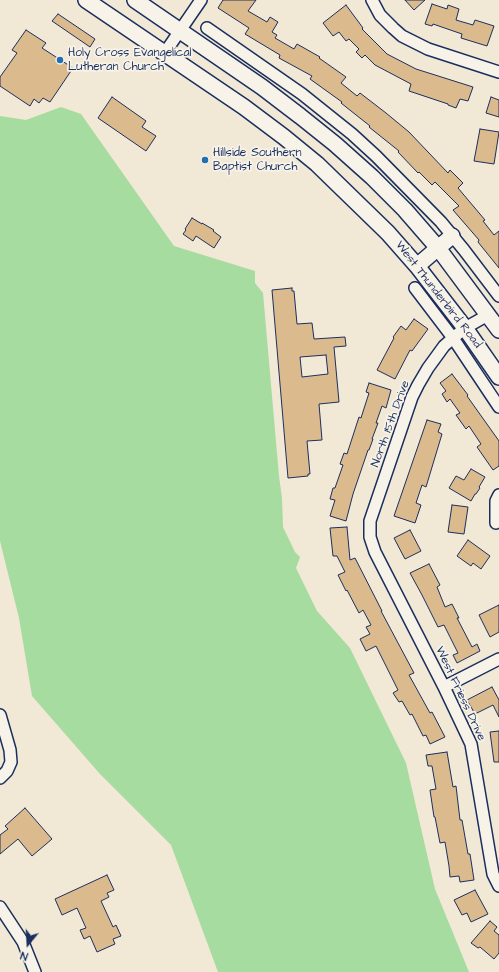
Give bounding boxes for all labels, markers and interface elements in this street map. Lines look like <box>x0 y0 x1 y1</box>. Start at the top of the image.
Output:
place label: Holy Cross Evangelical Lutheran Church <box>68 46 191 74</box>
marker: Holy Cross Evangelical Lutheran Church <box>55 55 65 65</box>
place label: Hillside Southern Baptist Church <box>213 146 302 174</box>
marker: Hillside Southern Baptist Church <box>200 155 210 165</box>
street label: West Thunderbird Road <box>392 239 484 351</box>
street label: North 15th Drive <box>369 379 413 469</box>
street label: West Friess Drive <box>432 645 488 743</box>
north arrow <box>8 924 48 964</box>
text: N <box>19 948 30 964</box>

